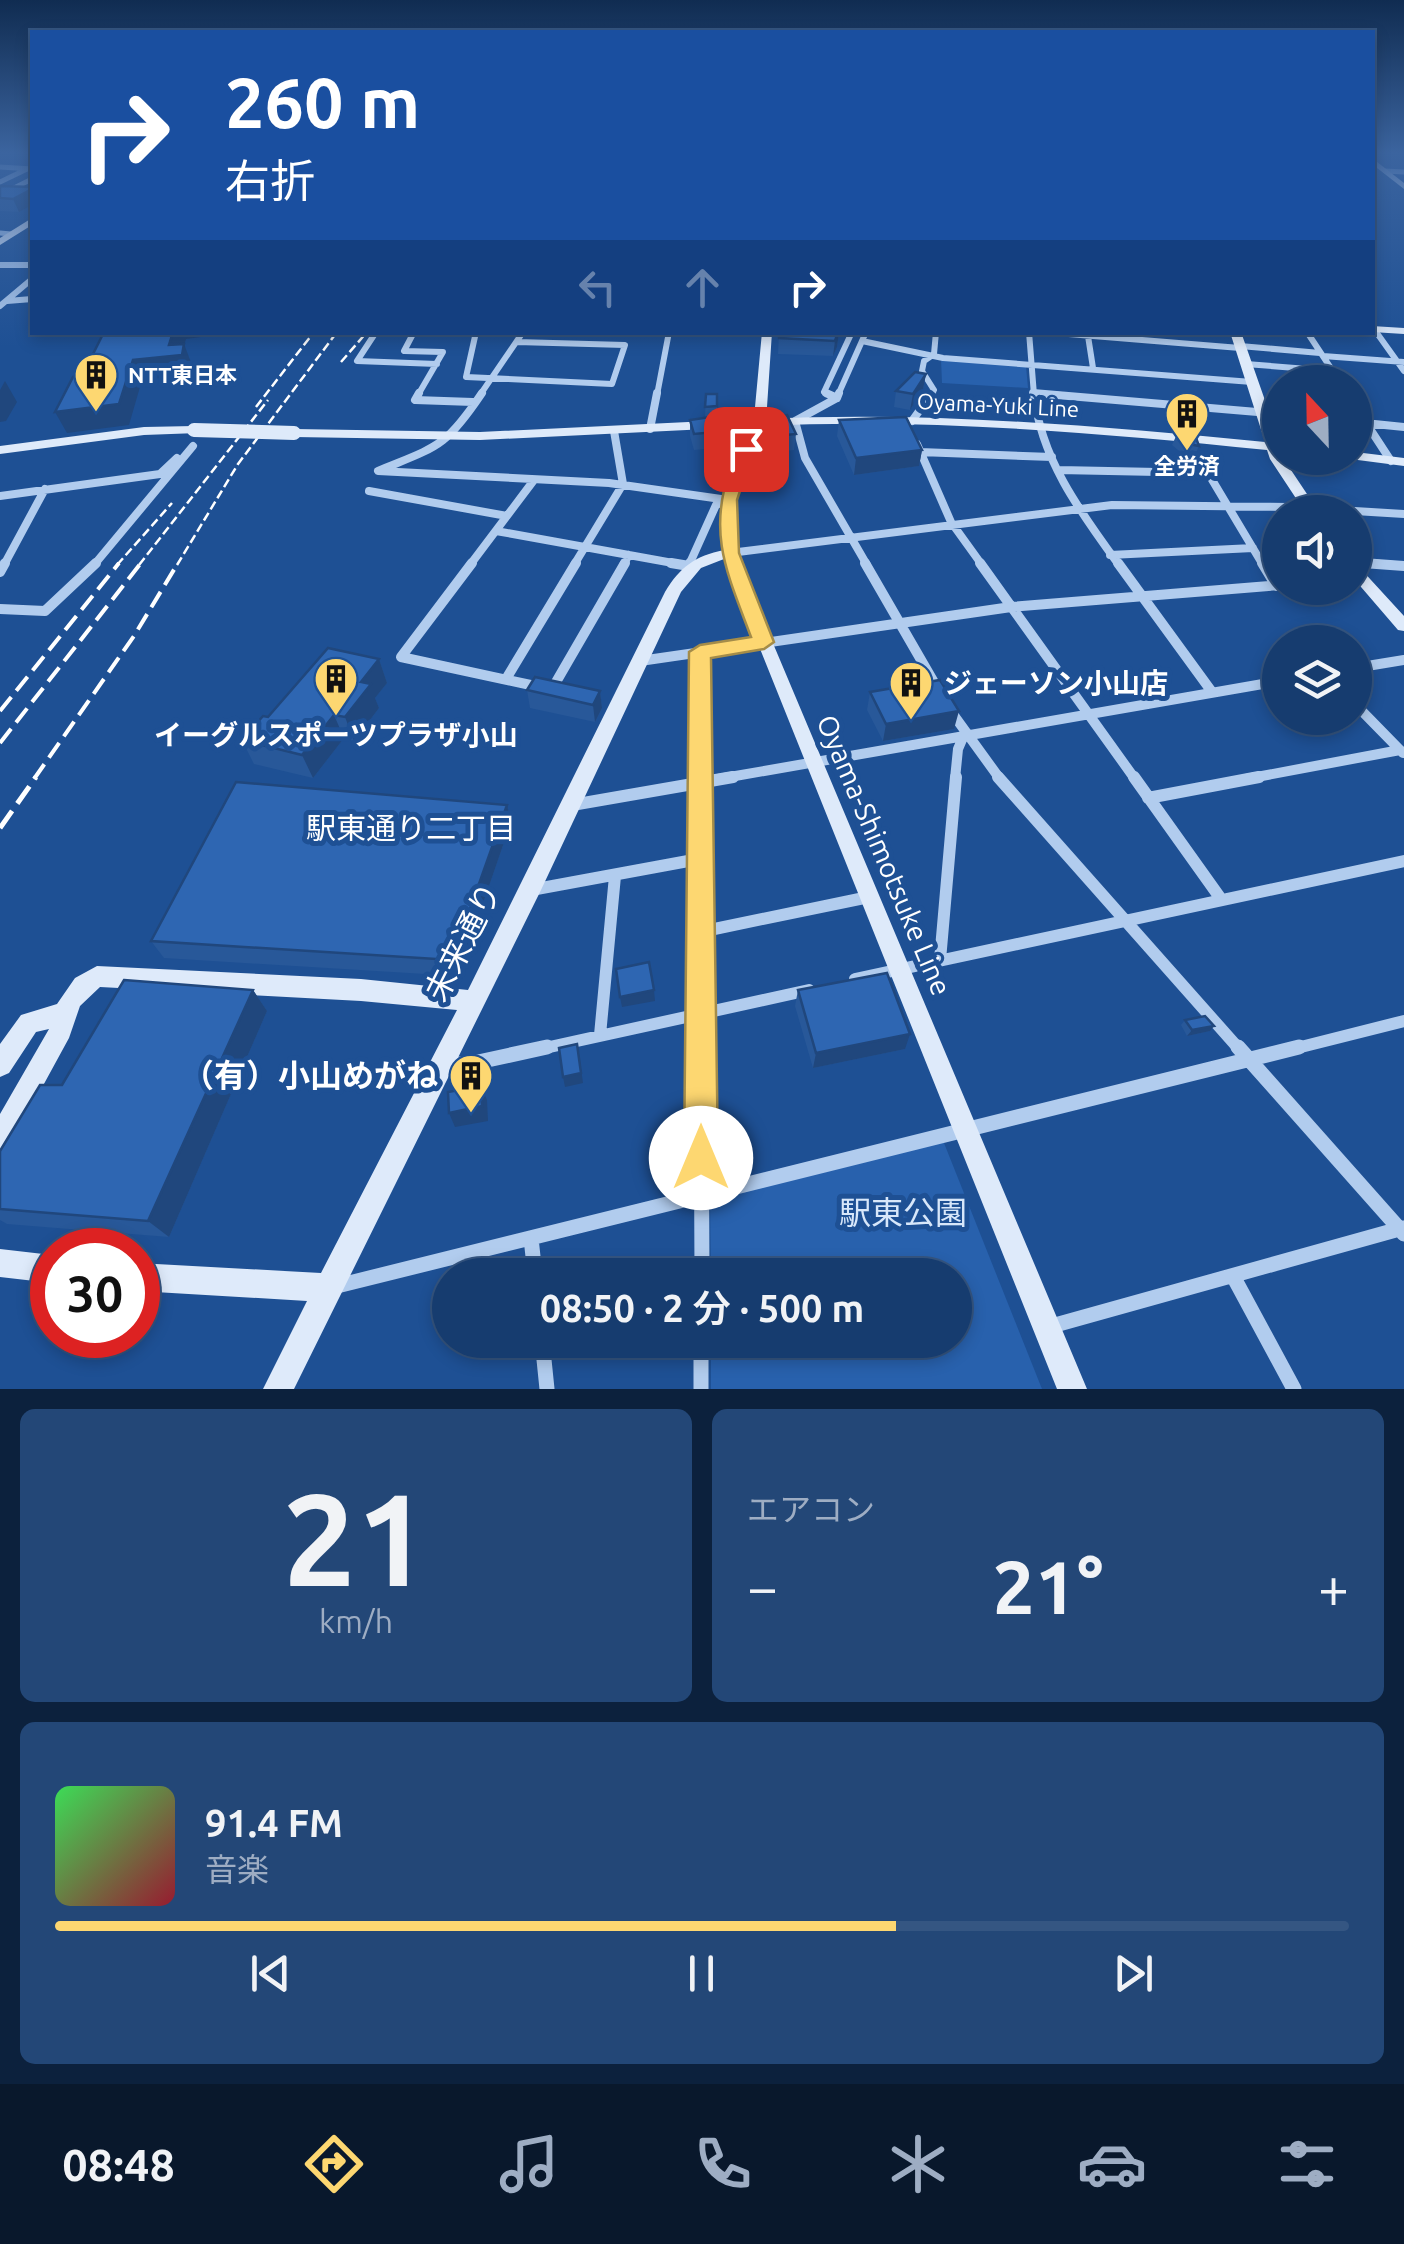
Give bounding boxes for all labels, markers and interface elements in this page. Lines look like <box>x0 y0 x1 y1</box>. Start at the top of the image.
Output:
text: 260 m <box>225 63 420 141</box>
icon: right <box>60 70 190 200</box>
text: 右折 <box>225 155 315 206</box>
icon: left <box>570 260 625 315</box>
icon: ahead <box>675 260 730 315</box>
icon: right <box>780 260 835 315</box>
building icon: NTT東日本 <box>73 352 119 413</box>
place label: NTT東日本 <box>128 362 237 387</box>
north arrow <box>1262 365 1372 475</box>
map controls <box>1262 365 1372 735</box>
street label: Oyama-Yuki Line <box>916 388 1080 421</box>
building icon: 全労済 <box>1164 391 1210 452</box>
pin <box>704 407 789 492</box>
icon: arrive <box>719 422 774 477</box>
place label: 全労済 <box>1154 453 1220 478</box>
button: sound <box>1262 495 1372 605</box>
button: layers <box>1262 625 1372 735</box>
building icon: イーグルスポーツプラザ小山 <box>313 656 359 717</box>
building icon: ジェーソン小山店 <box>888 660 934 721</box>
place label: ジェーソン小山店 <box>944 667 1168 698</box>
street label: Oyama-Shimotsuke Line <box>811 710 958 1000</box>
place label: イーグルスポーツプラザ小山 <box>154 719 518 750</box>
district label: 駅東通り二丁目 <box>306 811 516 845</box>
street label: 未来通り <box>417 876 507 1007</box>
building icon: （有）小山めがね <box>448 1053 494 1114</box>
place label: （有）小山めがね <box>182 1057 438 1093</box>
position arrow <box>649 1106 753 1210</box>
park label: 駅東公園 <box>839 1194 967 1230</box>
speed limit sign: 30 <box>30 1228 160 1358</box>
text: 08:50 · 2 分 · 500 m <box>540 1287 864 1329</box>
text: 21 <box>283 1465 429 1611</box>
text: エアコン <box>747 1491 875 1527</box>
text: 21° <box>992 1544 1104 1628</box>
text: − <box>747 1556 778 1617</box>
text: + <box>1318 1556 1349 1617</box>
text: km/h <box>319 1603 393 1639</box>
text: 91.4 FM <box>205 1802 343 1844</box>
text: 音楽 <box>205 1851 269 1887</box>
icon: previous <box>243 1946 298 2001</box>
icon: pause <box>674 1946 729 2001</box>
icon: next <box>1106 1946 1161 2001</box>
icon: directions <box>299 2129 369 2199</box>
icon: music <box>494 2129 564 2199</box>
icon: phone <box>688 2129 758 2199</box>
icon: climate <box>883 2129 953 2199</box>
icon: car <box>1077 2129 1147 2199</box>
icon: filters <box>1272 2129 1342 2199</box>
text: 08:48 <box>62 2139 175 2190</box>

